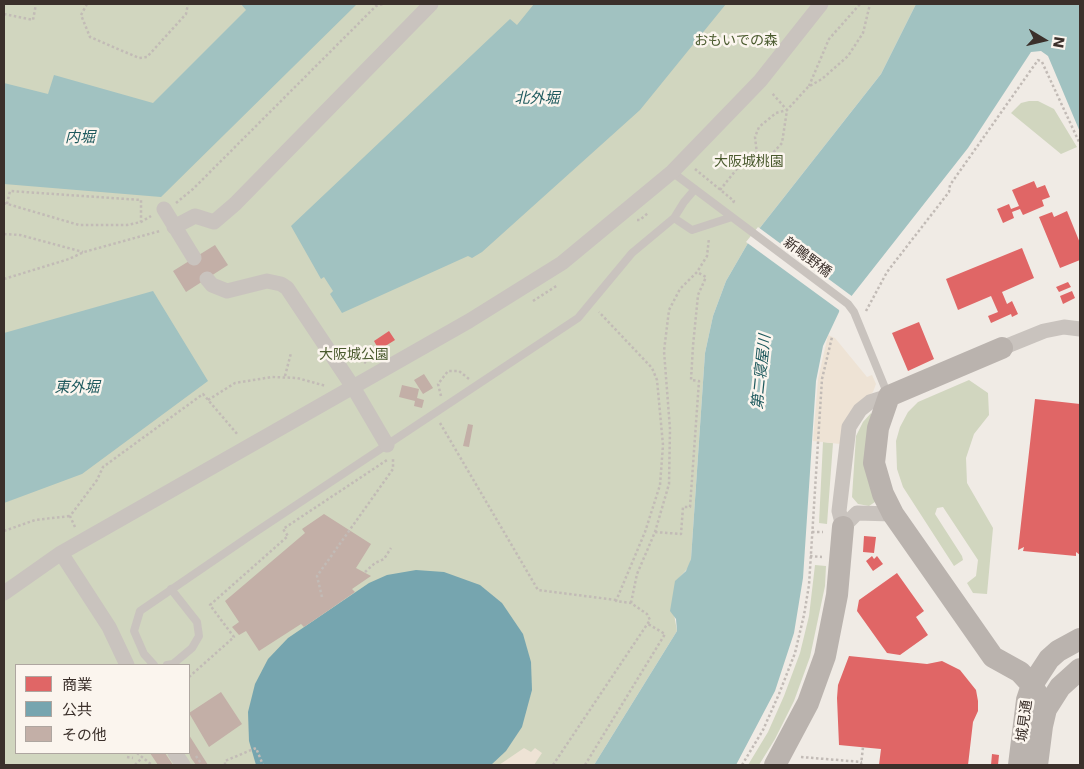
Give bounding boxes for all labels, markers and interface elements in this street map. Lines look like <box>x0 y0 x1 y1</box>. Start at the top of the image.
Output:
north arrow <box>1019 15 1069 65</box>
park label: おもいでの森 <box>694 33 778 49</box>
text: N <box>1050 35 1068 49</box>
water label: 北外堀 <box>515 90 559 108</box>
water label: 内堀 <box>65 129 95 147</box>
park label: 大阪城桃園 <box>714 154 784 170</box>
street label: 新鴫野橋 <box>780 234 834 282</box>
water label: 第二寝屋川 <box>749 334 775 410</box>
park label: 大阪城公園 <box>319 347 389 363</box>
water label: 東外堀 <box>55 379 99 397</box>
legend <box>15 664 190 754</box>
text: 商業 <box>62 676 92 694</box>
street label: 城見通 <box>1014 699 1036 743</box>
text: 公共 <box>62 701 92 719</box>
text: その他 <box>62 726 107 744</box>

